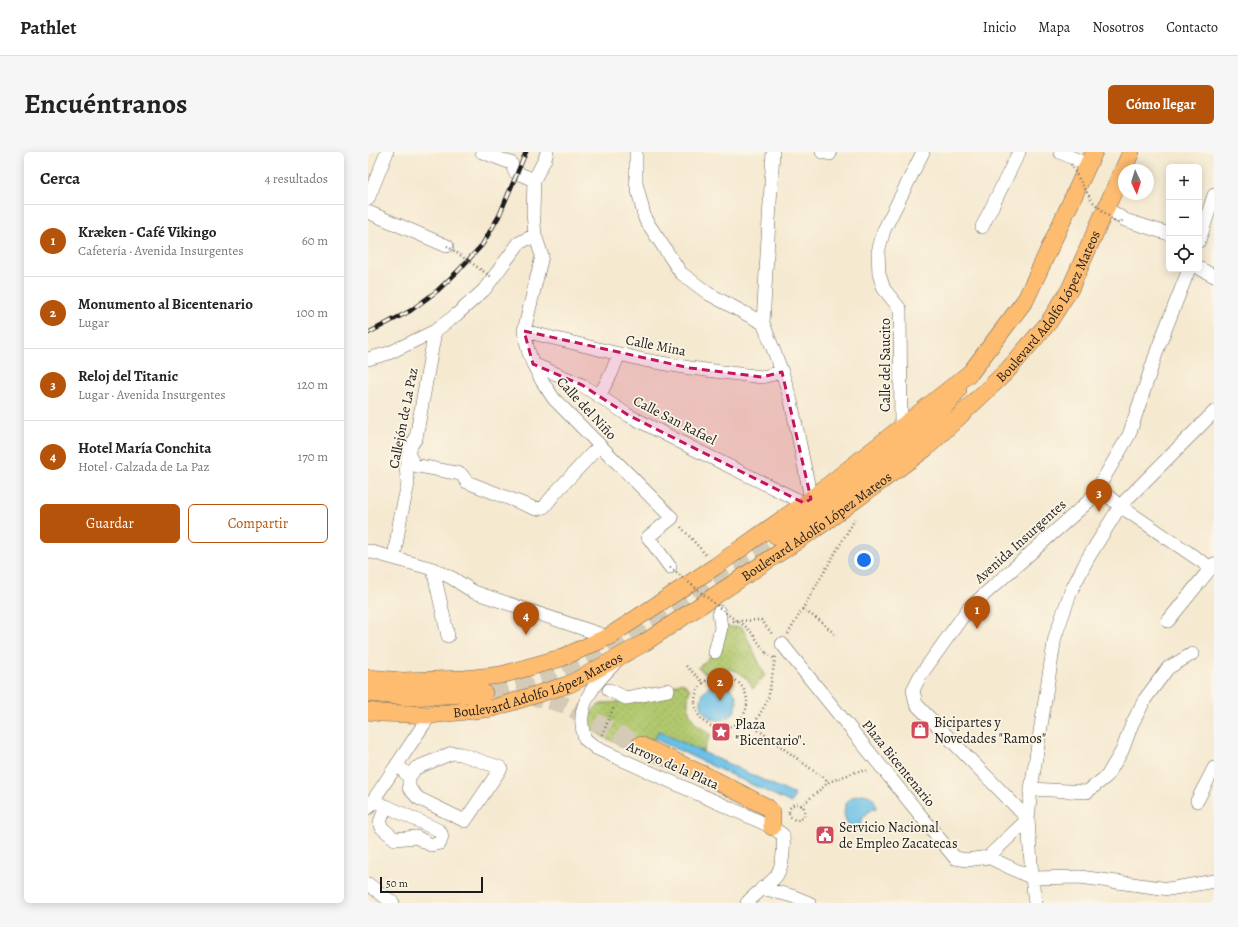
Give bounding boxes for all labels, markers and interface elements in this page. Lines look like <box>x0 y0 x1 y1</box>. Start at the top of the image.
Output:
text: Pathlet <box>20 15 76 41</box>
text: Inicio <box>983 18 1016 37</box>
text: Mapa <box>1038 18 1070 37</box>
text: Nosotros <box>1092 18 1144 37</box>
text: Contacto <box>1166 18 1218 37</box>
text: Encuéntranos <box>24 85 188 123</box>
button: Cómo llegar <box>1108 85 1214 124</box>
north arrow <box>1118 164 1154 200</box>
map controls <box>1166 164 1202 272</box>
button: + <box>1166 164 1202 200</box>
text: Cerca <box>40 167 80 190</box>
text: 4 resultados <box>264 170 328 187</box>
button: − <box>1166 200 1202 236</box>
text: Kræken - Café Vikingo <box>78 222 216 242</box>
street label: Boulevard Adolfo López Mateos <box>992 227 1105 387</box>
text: 1 <box>51 232 55 249</box>
text: 60 m <box>302 232 328 249</box>
button: locate <box>1166 236 1202 272</box>
text: Cafetería · Avenida Insurgentes <box>78 242 243 259</box>
text: Monumento al Bicentenario <box>78 294 253 314</box>
text: 2 <box>50 304 56 321</box>
text: 100 m <box>296 304 328 321</box>
text: Lugar <box>78 314 109 331</box>
street label: Calle del Saucito <box>876 318 895 412</box>
street label: Calle Mina <box>624 330 688 361</box>
text: Reloj del Titanic <box>78 366 178 386</box>
street label: Callejón de La Paz <box>384 366 423 470</box>
street label: Calle del Niño <box>552 373 621 444</box>
text: 3 <box>50 376 56 393</box>
text: 120 m <box>297 376 328 393</box>
text: Lugar · Avenida Insurgentes <box>78 386 226 403</box>
street label: Calle San Rafael <box>630 391 720 450</box>
text: Hotel María Conchita <box>78 438 211 458</box>
text: 4 <box>50 448 56 465</box>
text: 170 m <box>298 448 328 465</box>
text: Hotel · Calzada de La Paz <box>78 458 210 475</box>
street label: Boulevard Adolfo López Mateos <box>738 467 896 586</box>
pin: 3 <box>1086 479 1112 512</box>
street label: Avenida Insurgentes <box>970 495 1070 588</box>
button: Guardar <box>40 504 180 543</box>
button: Compartir <box>188 504 328 543</box>
your location <box>854 550 874 570</box>
pin: 1 <box>964 596 990 629</box>
pin: 4 <box>513 602 539 635</box>
street label: Boulevard Adolfo López Mateos <box>452 648 626 722</box>
pin: 2 <box>707 668 733 701</box>
place label: Bicipartes y Novedades "Ramos" <box>934 713 1046 748</box>
place label: Plaza "Bicentario". <box>735 715 806 750</box>
street label: Plaza Bicentenario <box>858 716 940 811</box>
shop icon: Bicipartes y Novedades "Ramos" <box>909 719 931 741</box>
place icon: Plaza "Bicentario". <box>710 721 732 743</box>
street label: Arroyo de la Plata <box>623 736 722 794</box>
place label: Servicio Nacional de Empleo Zacatecas <box>839 818 958 853</box>
public building icon: Servicio Nacional de Empleo Zacatecas <box>814 824 836 846</box>
scale bar <box>380 875 483 894</box>
text: 50 m <box>386 876 408 891</box>

